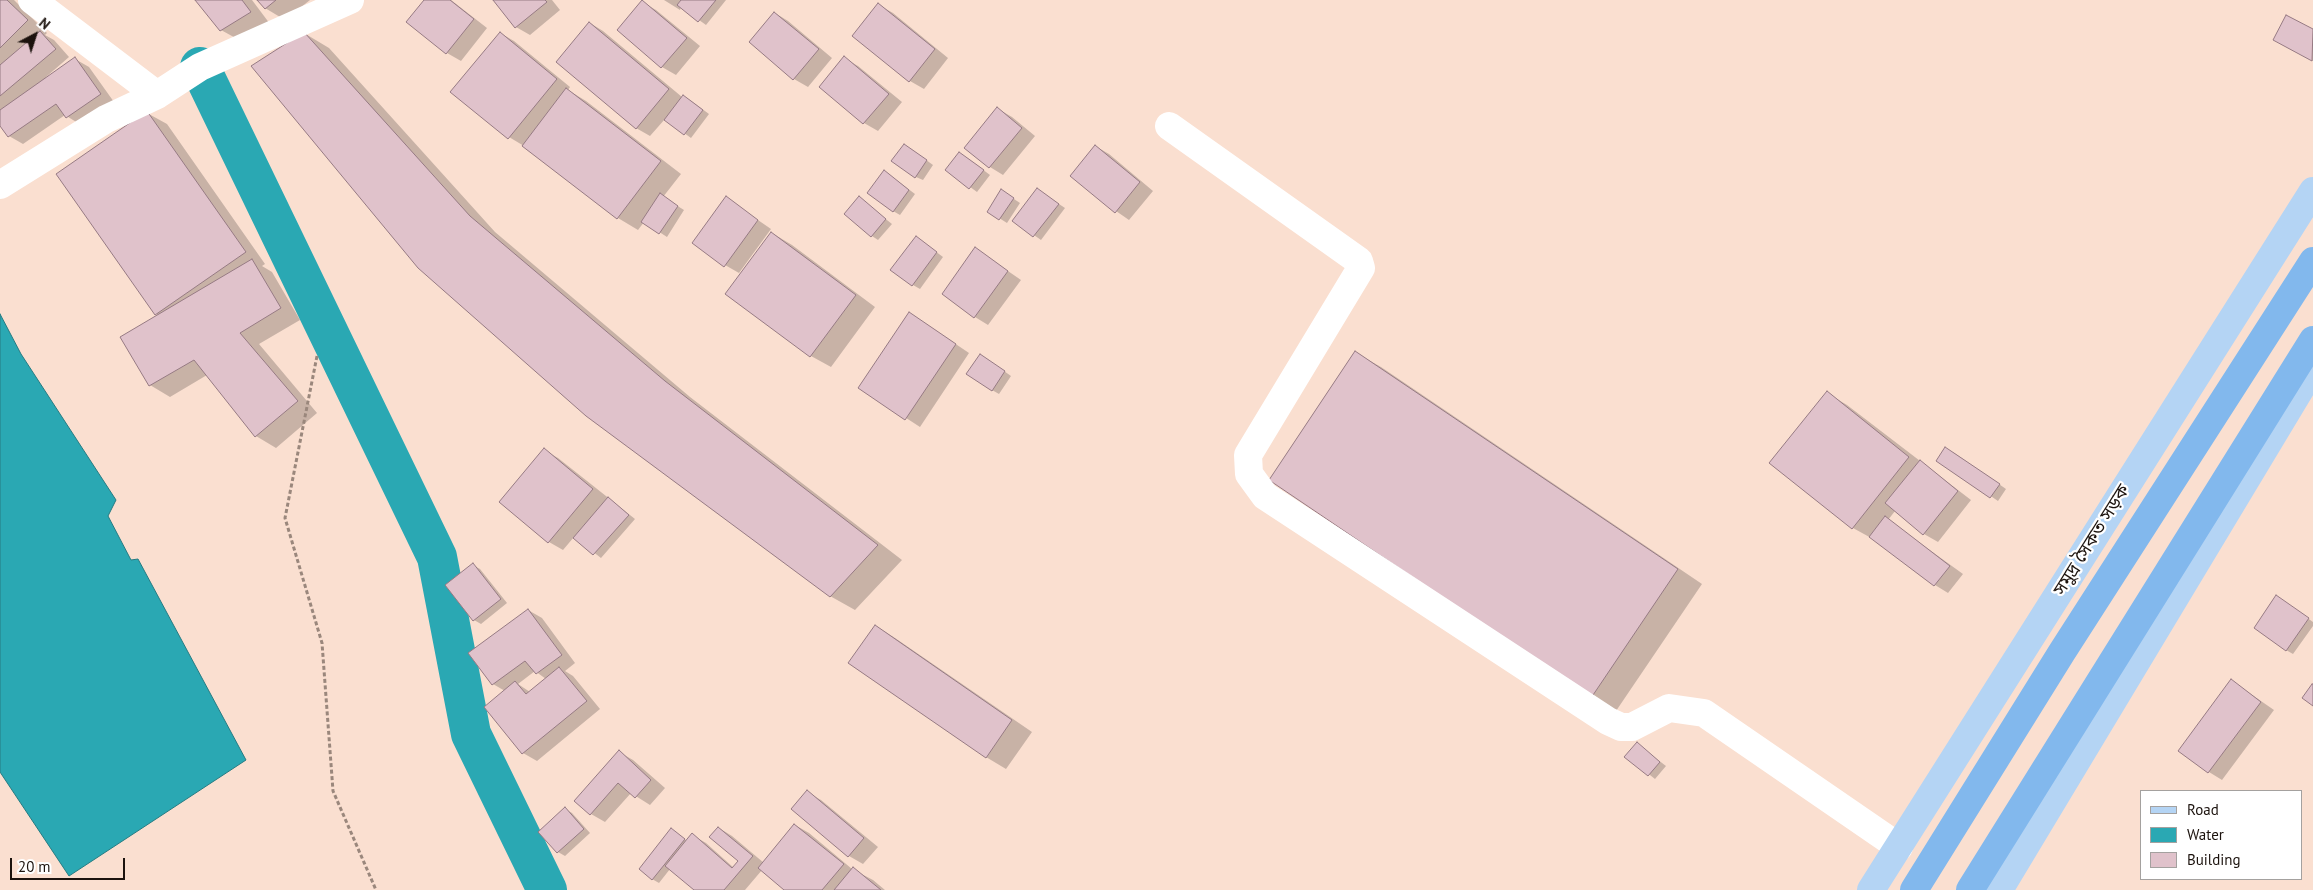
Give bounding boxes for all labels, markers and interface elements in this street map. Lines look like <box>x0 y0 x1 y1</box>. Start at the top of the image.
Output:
north arrow <box>10 10 60 60</box>
text: N <box>35 14 54 33</box>
street label: সমুদ্র সৈকত সড়ক <box>2049 481 2135 599</box>
legend <box>2140 790 2303 880</box>
text: Road <box>2187 800 2219 819</box>
text: Water <box>2187 825 2224 844</box>
scale bar <box>12 848 128 880</box>
text: Building <box>2187 850 2241 869</box>
text: 20 m <box>18 857 51 876</box>

